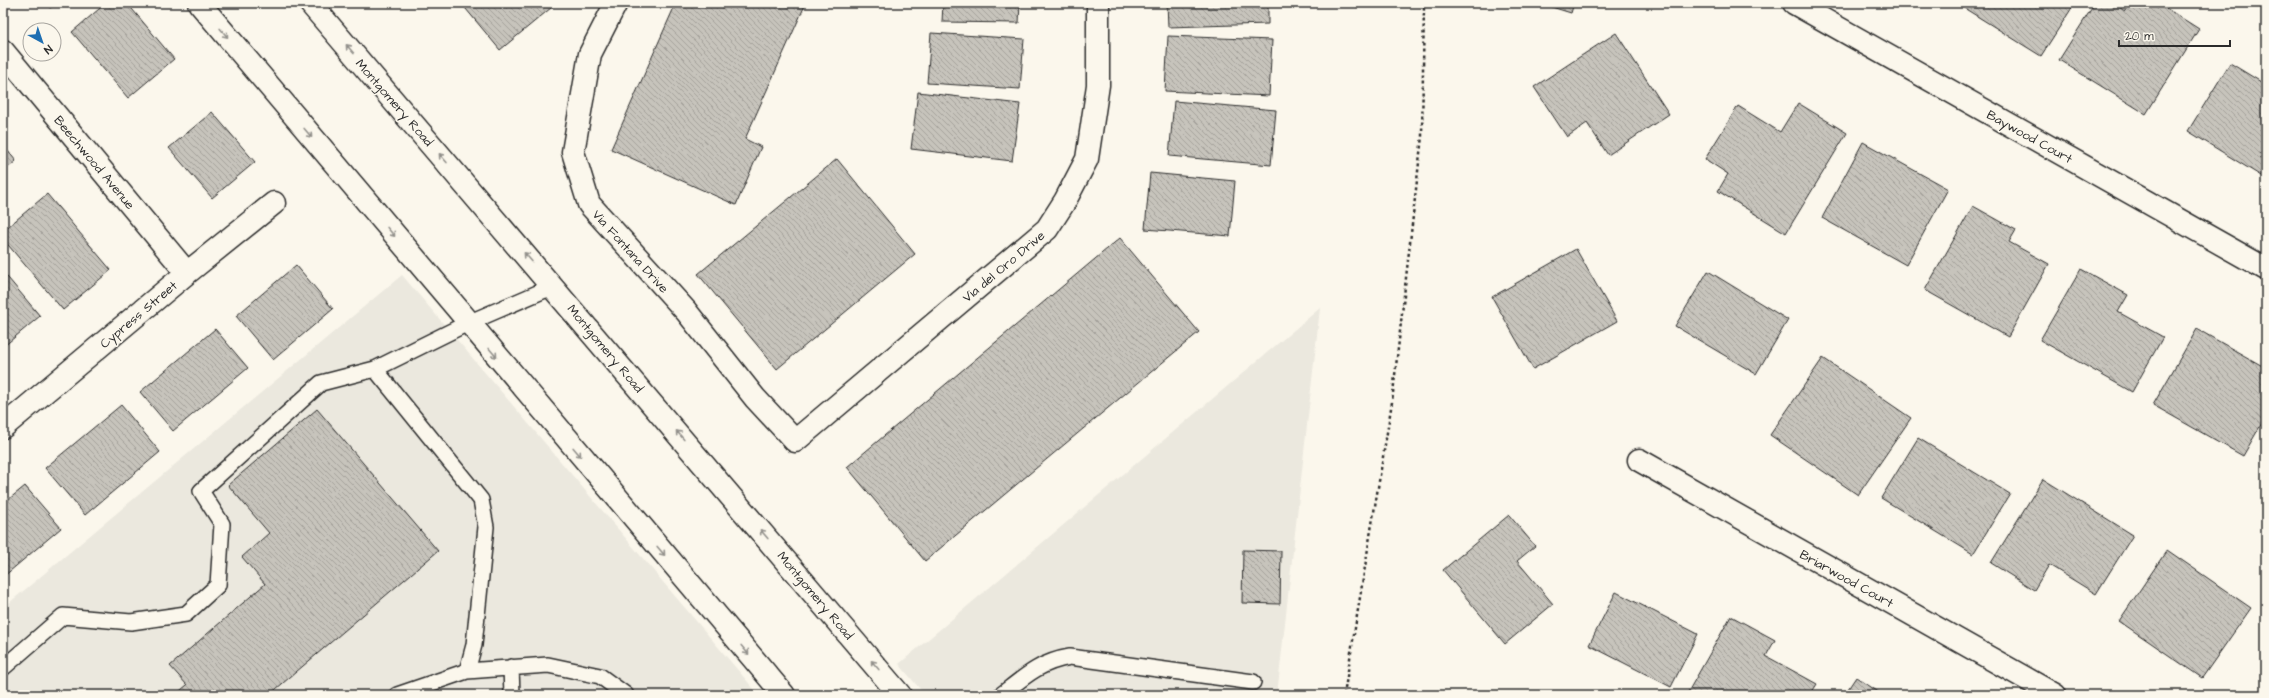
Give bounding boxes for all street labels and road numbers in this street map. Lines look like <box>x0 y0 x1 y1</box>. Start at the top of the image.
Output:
street label: Montgomery Road <box>350 55 437 151</box>
street label: Baywood Court <box>1983 106 2076 169</box>
street label: Beechwood Avenue <box>50 112 139 213</box>
street label: Via Fontana Drive <box>588 206 673 297</box>
street label: Via del Oro Drive <box>959 227 1049 307</box>
street label: Cypress Street <box>96 276 182 353</box>
street label: Montgomery Road <box>562 301 648 398</box>
street label: Briarwood Court <box>1796 546 1897 612</box>
street label: Montgomery Road <box>772 548 858 645</box>

